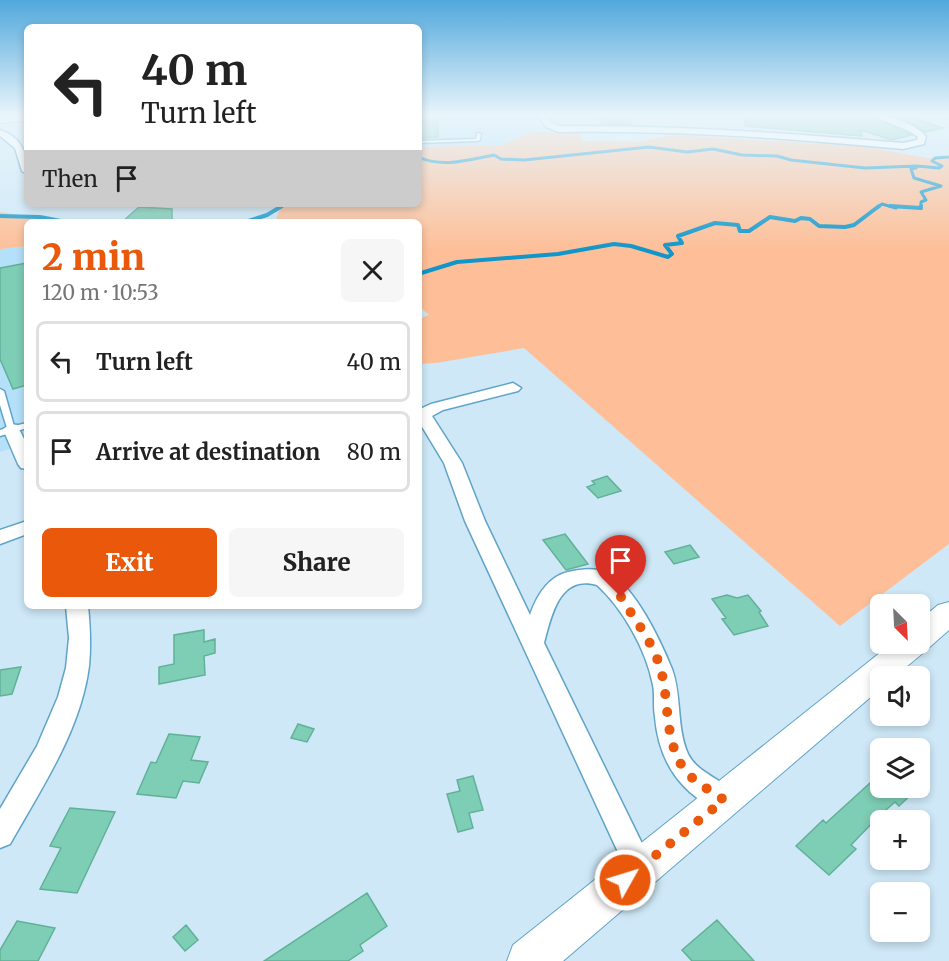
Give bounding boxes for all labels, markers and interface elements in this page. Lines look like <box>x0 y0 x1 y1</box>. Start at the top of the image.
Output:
text: 40 m <box>141 44 247 96</box>
icon: left <box>42 48 120 126</box>
text: Turn left <box>141 96 256 130</box>
icon: arrive <box>110 162 143 195</box>
text: Then <box>42 165 98 193</box>
text: 2 min <box>42 235 145 280</box>
button: close <box>341 239 404 302</box>
text: 120 m · 10:53 <box>42 280 159 305</box>
icon: left <box>45 345 78 378</box>
text: Turn left <box>96 348 193 376</box>
text: 40 m <box>346 348 401 376</box>
icon: arrive <box>45 435 78 468</box>
text: Arrive at destination <box>96 438 320 466</box>
text: 80 m <box>347 438 401 466</box>
button: Exit <box>42 528 217 597</box>
button: Share <box>229 528 404 597</box>
pin <box>595 535 646 597</box>
icon: arrive <box>604 544 637 577</box>
north arrow <box>870 594 930 654</box>
map controls <box>870 594 930 942</box>
button: sound <box>870 666 930 726</box>
button: layers <box>870 738 930 798</box>
button: + <box>870 810 930 870</box>
position arrow <box>593 848 657 912</box>
button: − <box>870 882 930 942</box>

